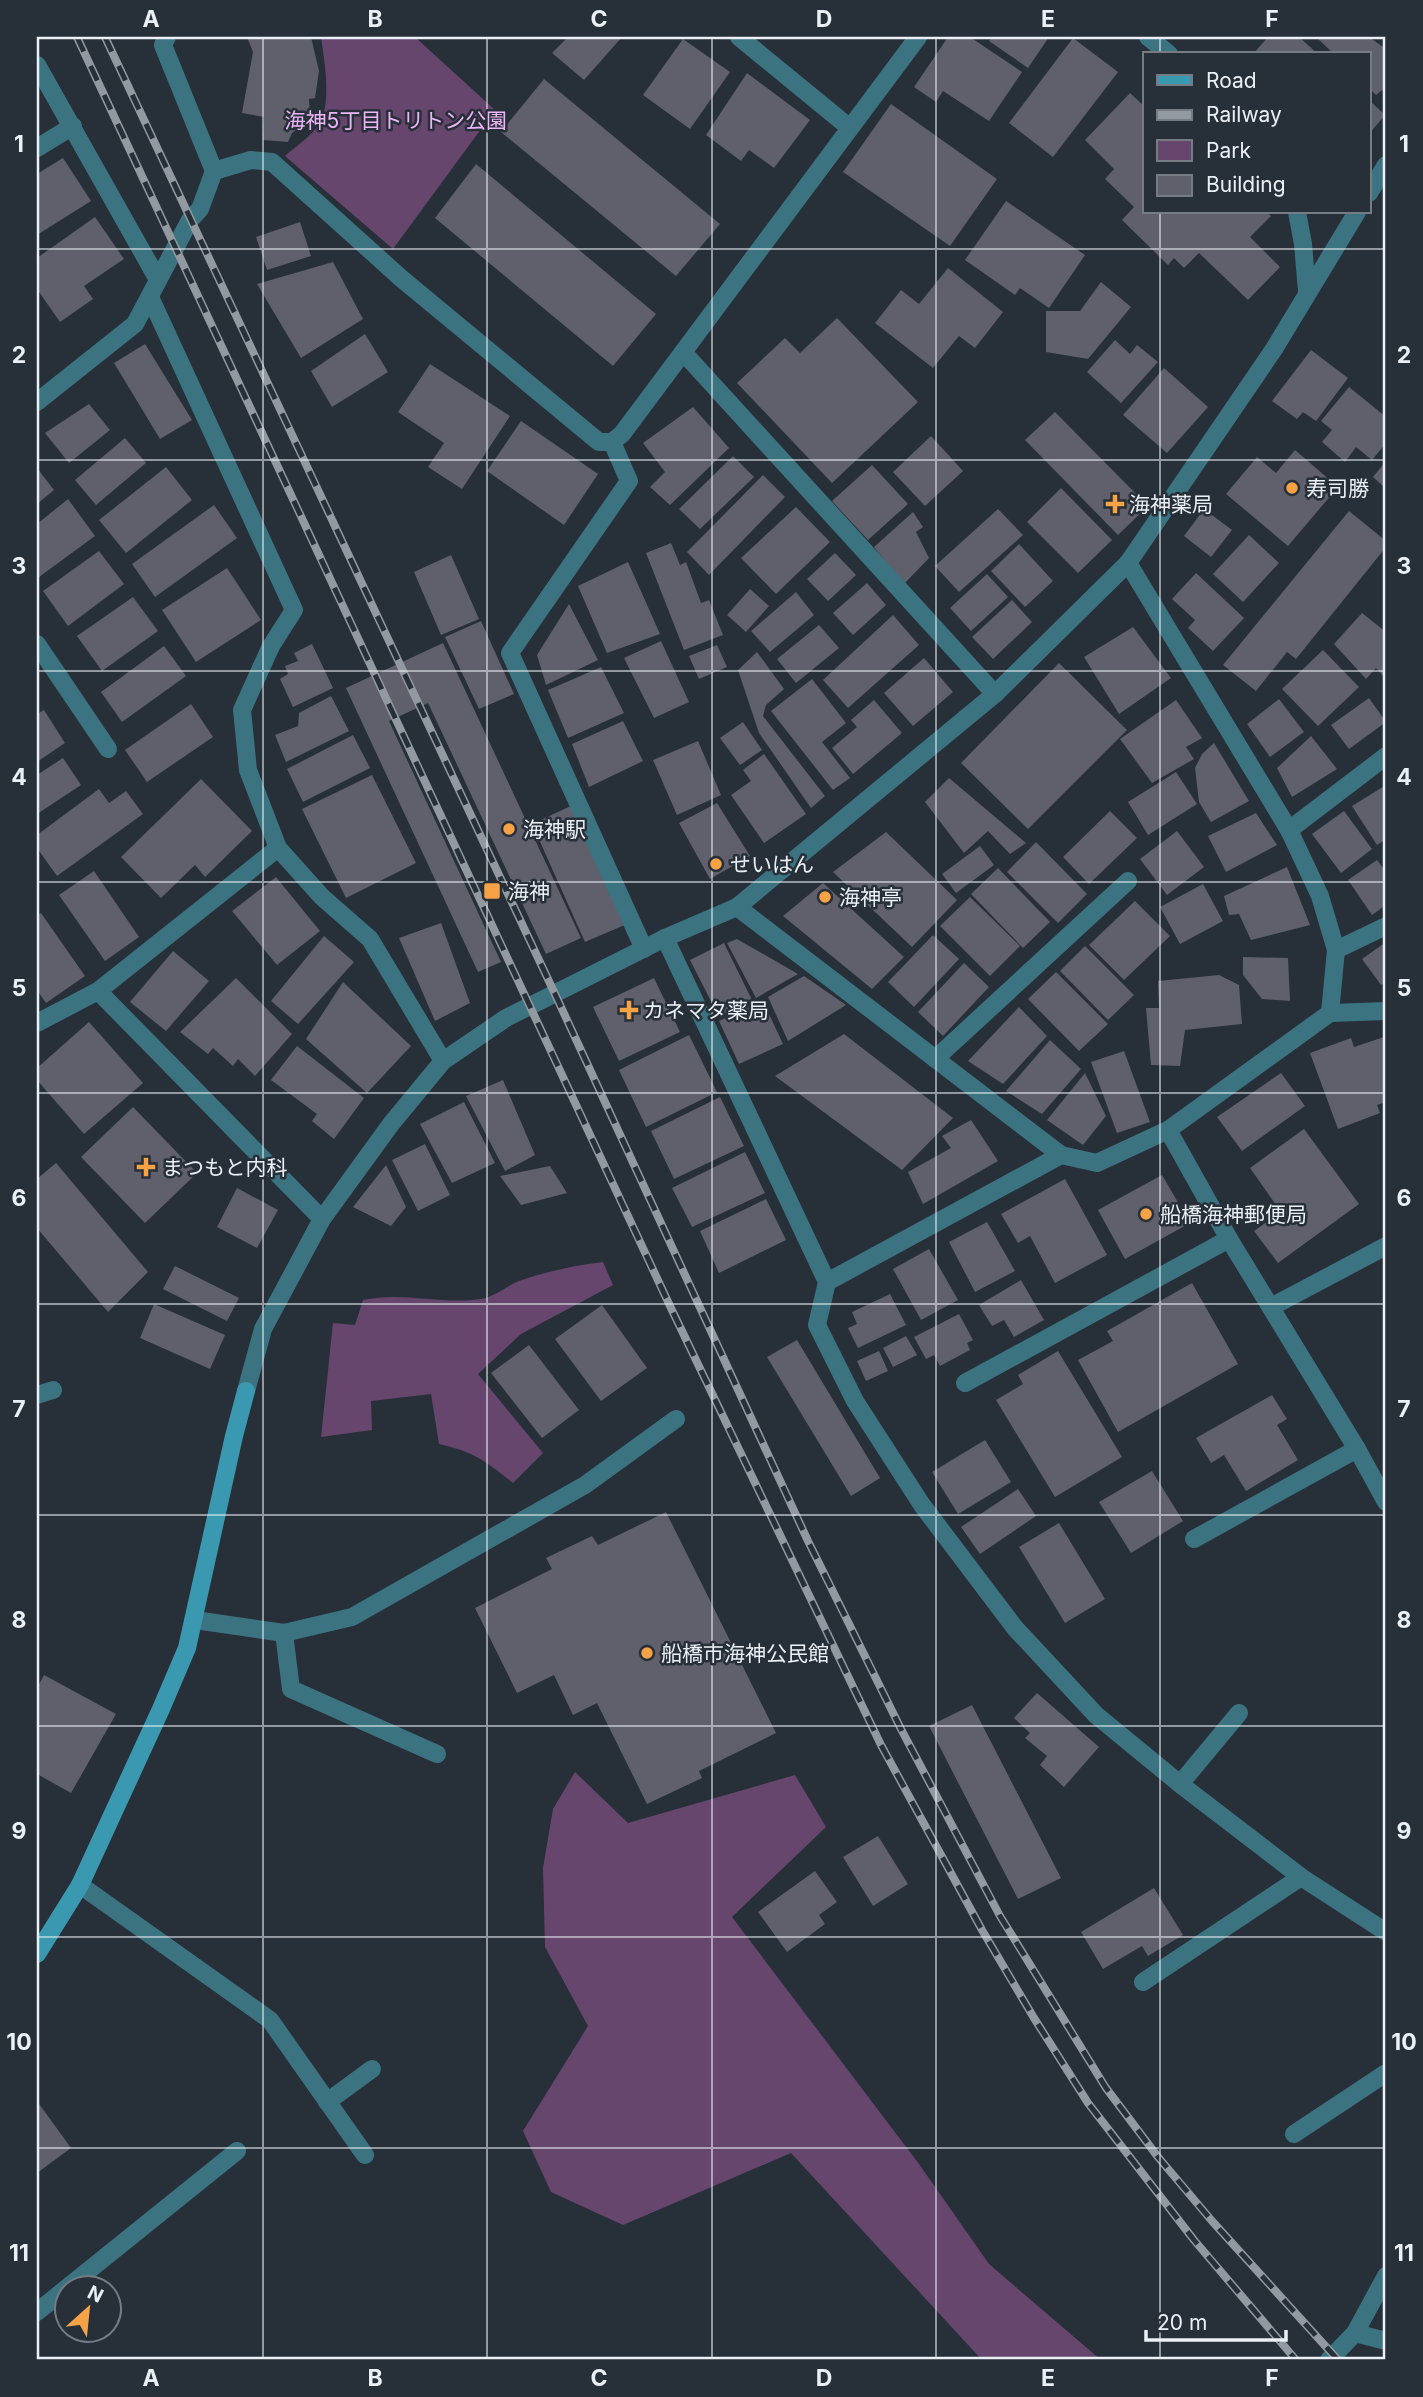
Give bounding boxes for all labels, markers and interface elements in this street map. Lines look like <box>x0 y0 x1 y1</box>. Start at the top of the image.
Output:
text: A <box>142 5 160 33</box>
text: B <box>367 5 383 33</box>
text: C <box>590 5 608 33</box>
text: D <box>816 5 832 33</box>
text: E <box>1041 5 1055 33</box>
text: F <box>1265 5 1279 33</box>
legend <box>1143 52 1370 214</box>
text: Road <box>1206 68 1257 93</box>
text: Railway <box>1206 102 1282 127</box>
park label: 海神5丁目トリトン公園 <box>285 108 507 133</box>
text: 1 <box>14 130 24 158</box>
text: 1 <box>1399 130 1409 158</box>
text: Park <box>1206 138 1251 163</box>
text: Building <box>1206 172 1286 197</box>
text: 2 <box>12 341 26 369</box>
text: 2 <box>1397 341 1411 369</box>
place label: 寿司勝 <box>1306 476 1369 501</box>
marker: 寿司勝 <box>1284 480 1300 496</box>
place label: 海神薬局 <box>1129 492 1213 517</box>
marker: 海神薬局 <box>1107 496 1123 512</box>
text: 3 <box>12 552 26 580</box>
text: 3 <box>1397 552 1411 580</box>
text: 4 <box>11 763 27 791</box>
text: 4 <box>1396 763 1412 791</box>
place label: 海神駅 <box>523 817 586 842</box>
marker: 海神駅 <box>501 821 517 837</box>
place label: せいはん <box>730 852 814 877</box>
marker: せいはん <box>708 856 724 872</box>
place label: 海神 <box>508 879 550 904</box>
marker: 海神 <box>482 881 502 901</box>
place label: 海神亭 <box>839 885 902 910</box>
marker: 海神亭 <box>817 889 833 905</box>
text: 5 <box>12 974 26 1002</box>
text: 5 <box>1397 974 1411 1002</box>
place label: カネマタ薬局 <box>643 998 769 1023</box>
marker: カネマタ薬局 <box>621 1002 637 1018</box>
place label: まつもと内科 <box>162 1155 288 1180</box>
marker: まつもと内科 <box>136 1157 156 1177</box>
text: 6 <box>12 1184 26 1212</box>
text: 6 <box>1397 1184 1411 1212</box>
place label: 船橋海神郵便局 <box>1160 1202 1307 1227</box>
marker: 船橋海神郵便局 <box>1138 1206 1154 1222</box>
text: 7 <box>12 1395 26 1423</box>
text: 7 <box>1397 1395 1411 1423</box>
text: 8 <box>12 1606 26 1634</box>
text: 8 <box>1397 1606 1411 1634</box>
place label: 船橋市海神公民館 <box>661 1641 829 1666</box>
marker: 船橋市海神公民館 <box>639 1645 655 1661</box>
text: 9 <box>12 1817 26 1845</box>
text: 9 <box>1397 1817 1411 1845</box>
text: 10 <box>6 2028 32 2056</box>
text: 10 <box>1391 2028 1417 2056</box>
text: 11 <box>9 2239 29 2267</box>
text: 11 <box>1394 2239 1414 2267</box>
north arrow <box>52 2274 122 2344</box>
text: N <box>84 2281 107 2308</box>
scale bar <box>1146 2299 1286 2343</box>
text: 20 m <box>1157 2310 1207 2335</box>
text: A <box>142 2364 160 2392</box>
text: B <box>367 2364 383 2392</box>
text: C <box>590 2364 608 2392</box>
text: D <box>816 2364 832 2392</box>
text: E <box>1041 2364 1055 2392</box>
text: F <box>1265 2364 1279 2392</box>

